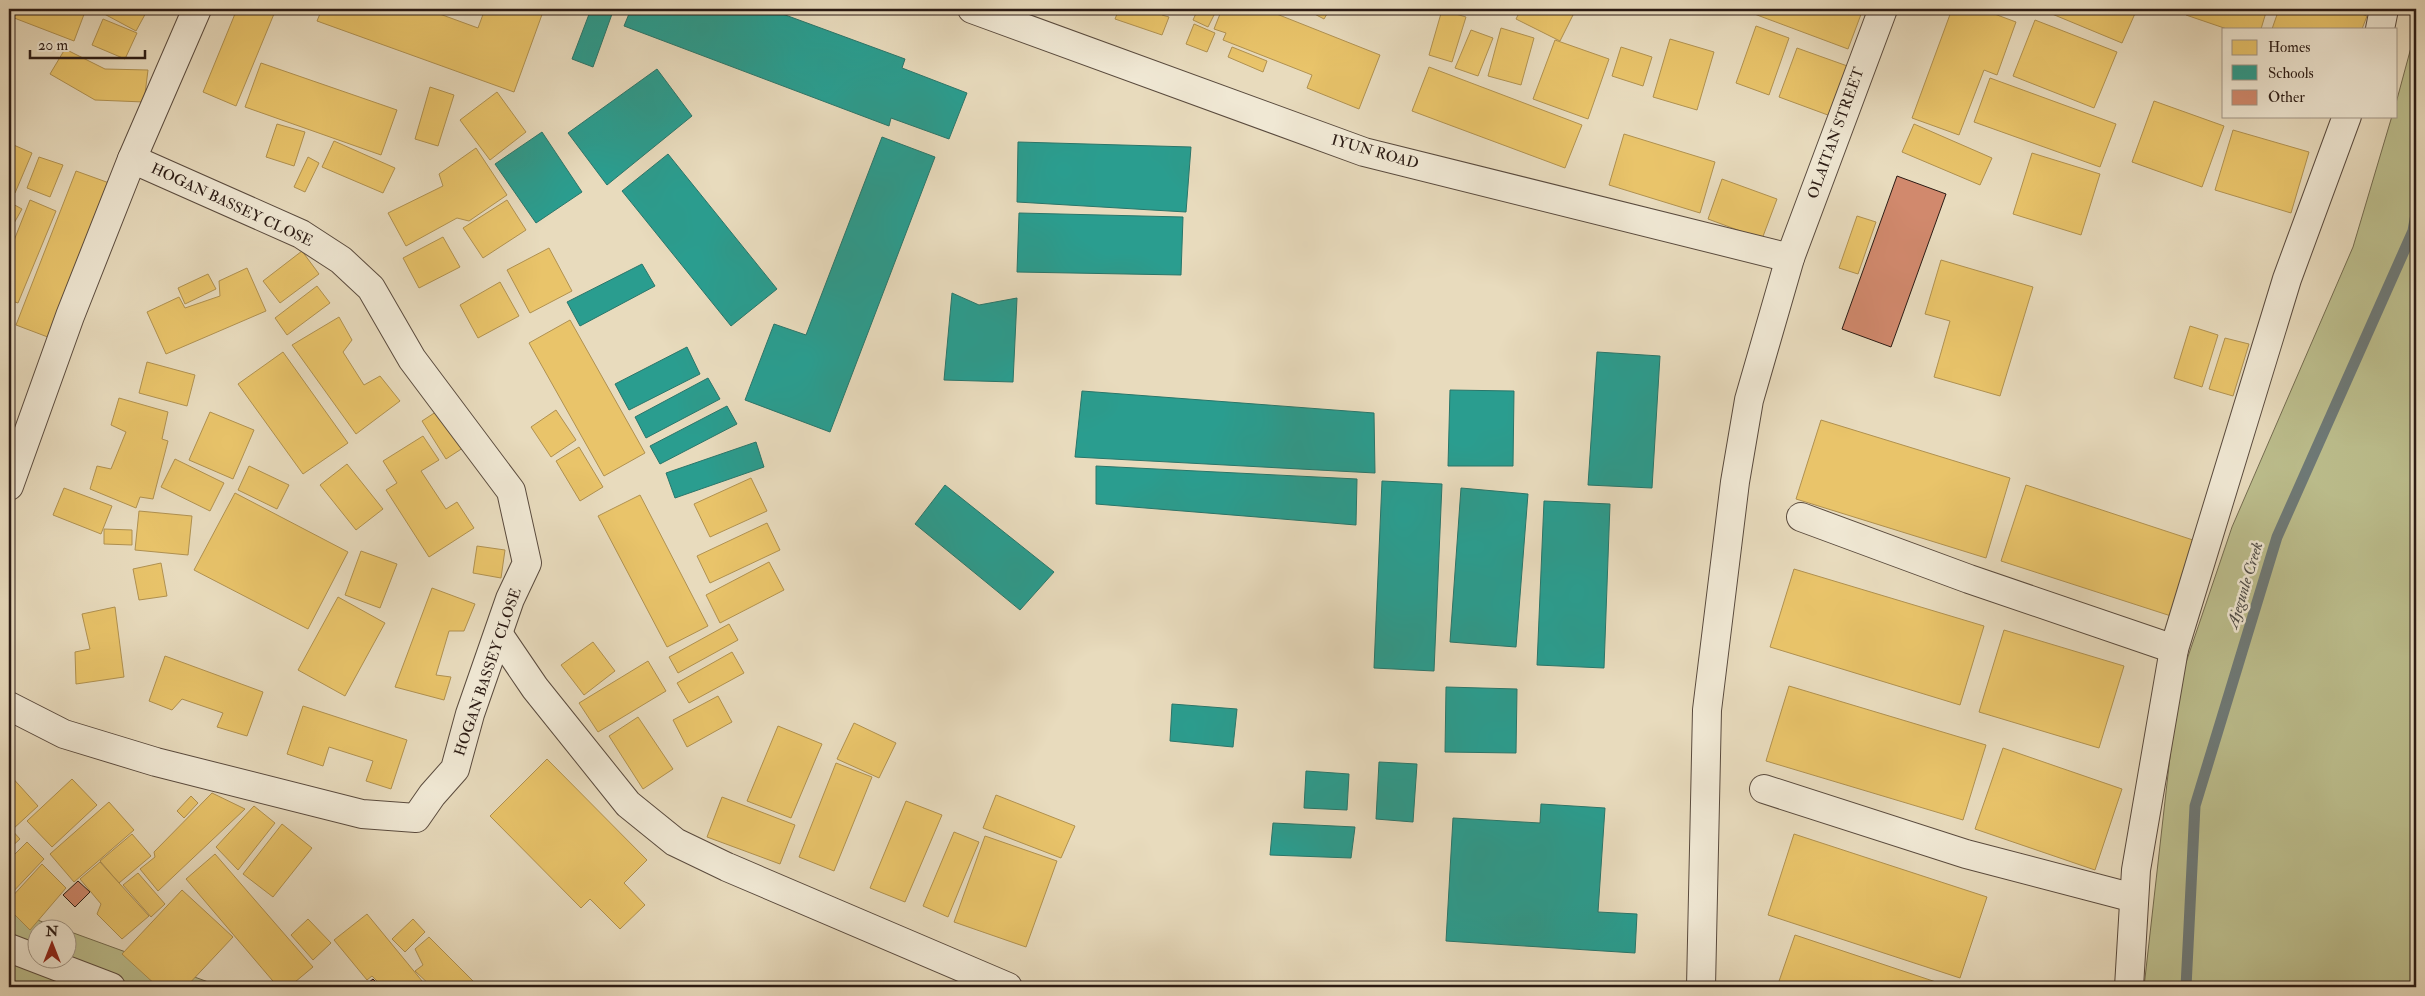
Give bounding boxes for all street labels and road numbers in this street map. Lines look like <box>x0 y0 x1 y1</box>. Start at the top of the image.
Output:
street label: OLAITAN STREET <box>1803 65 1869 201</box>
street label: IYUN ROAD <box>1329 130 1421 174</box>
street label: HOGAN BASSEY CLOSE <box>148 159 316 251</box>
street label: HOGAN BASSEY CLOSE <box>450 585 526 759</box>

